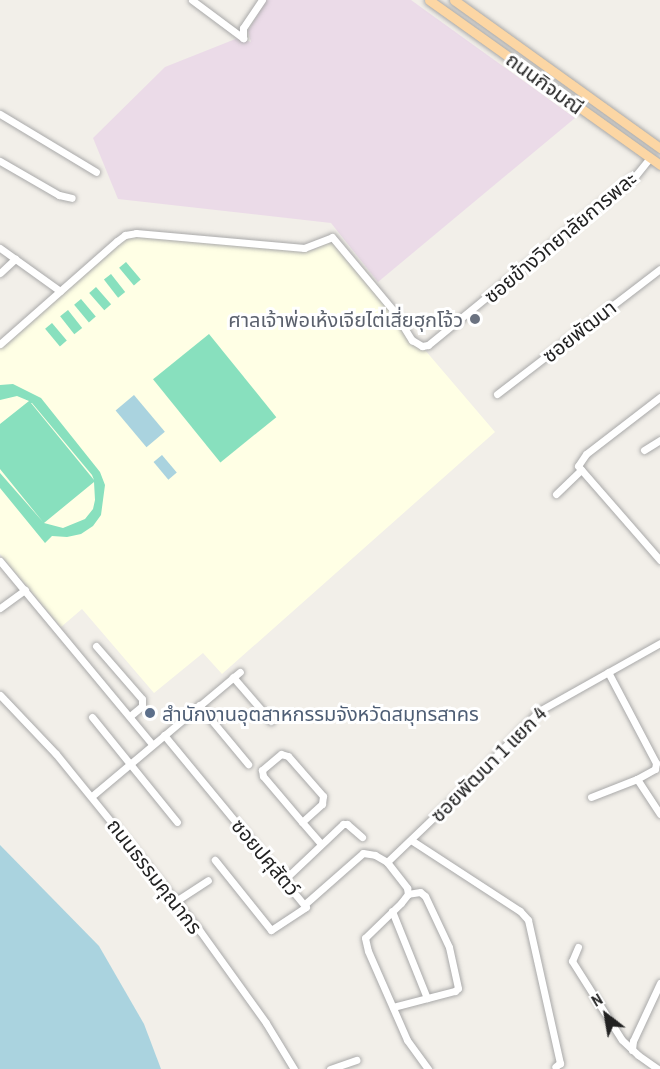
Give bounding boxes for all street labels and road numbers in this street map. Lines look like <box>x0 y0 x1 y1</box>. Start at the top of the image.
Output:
street label: ถนนกิจมณี <box>502 47 588 119</box>
street label: ซอยข้างวิทยาลัยการพละ <box>479 166 641 308</box>
street label: ซอยพัฒนา <box>537 295 621 367</box>
street label: ซอยพัฒนา 1 แยก 4 <box>425 701 551 827</box>
street label: ถนนธรรมคุณากร <box>103 814 207 938</box>
street label: ซอยปศุสัตว์ <box>227 814 305 900</box>

